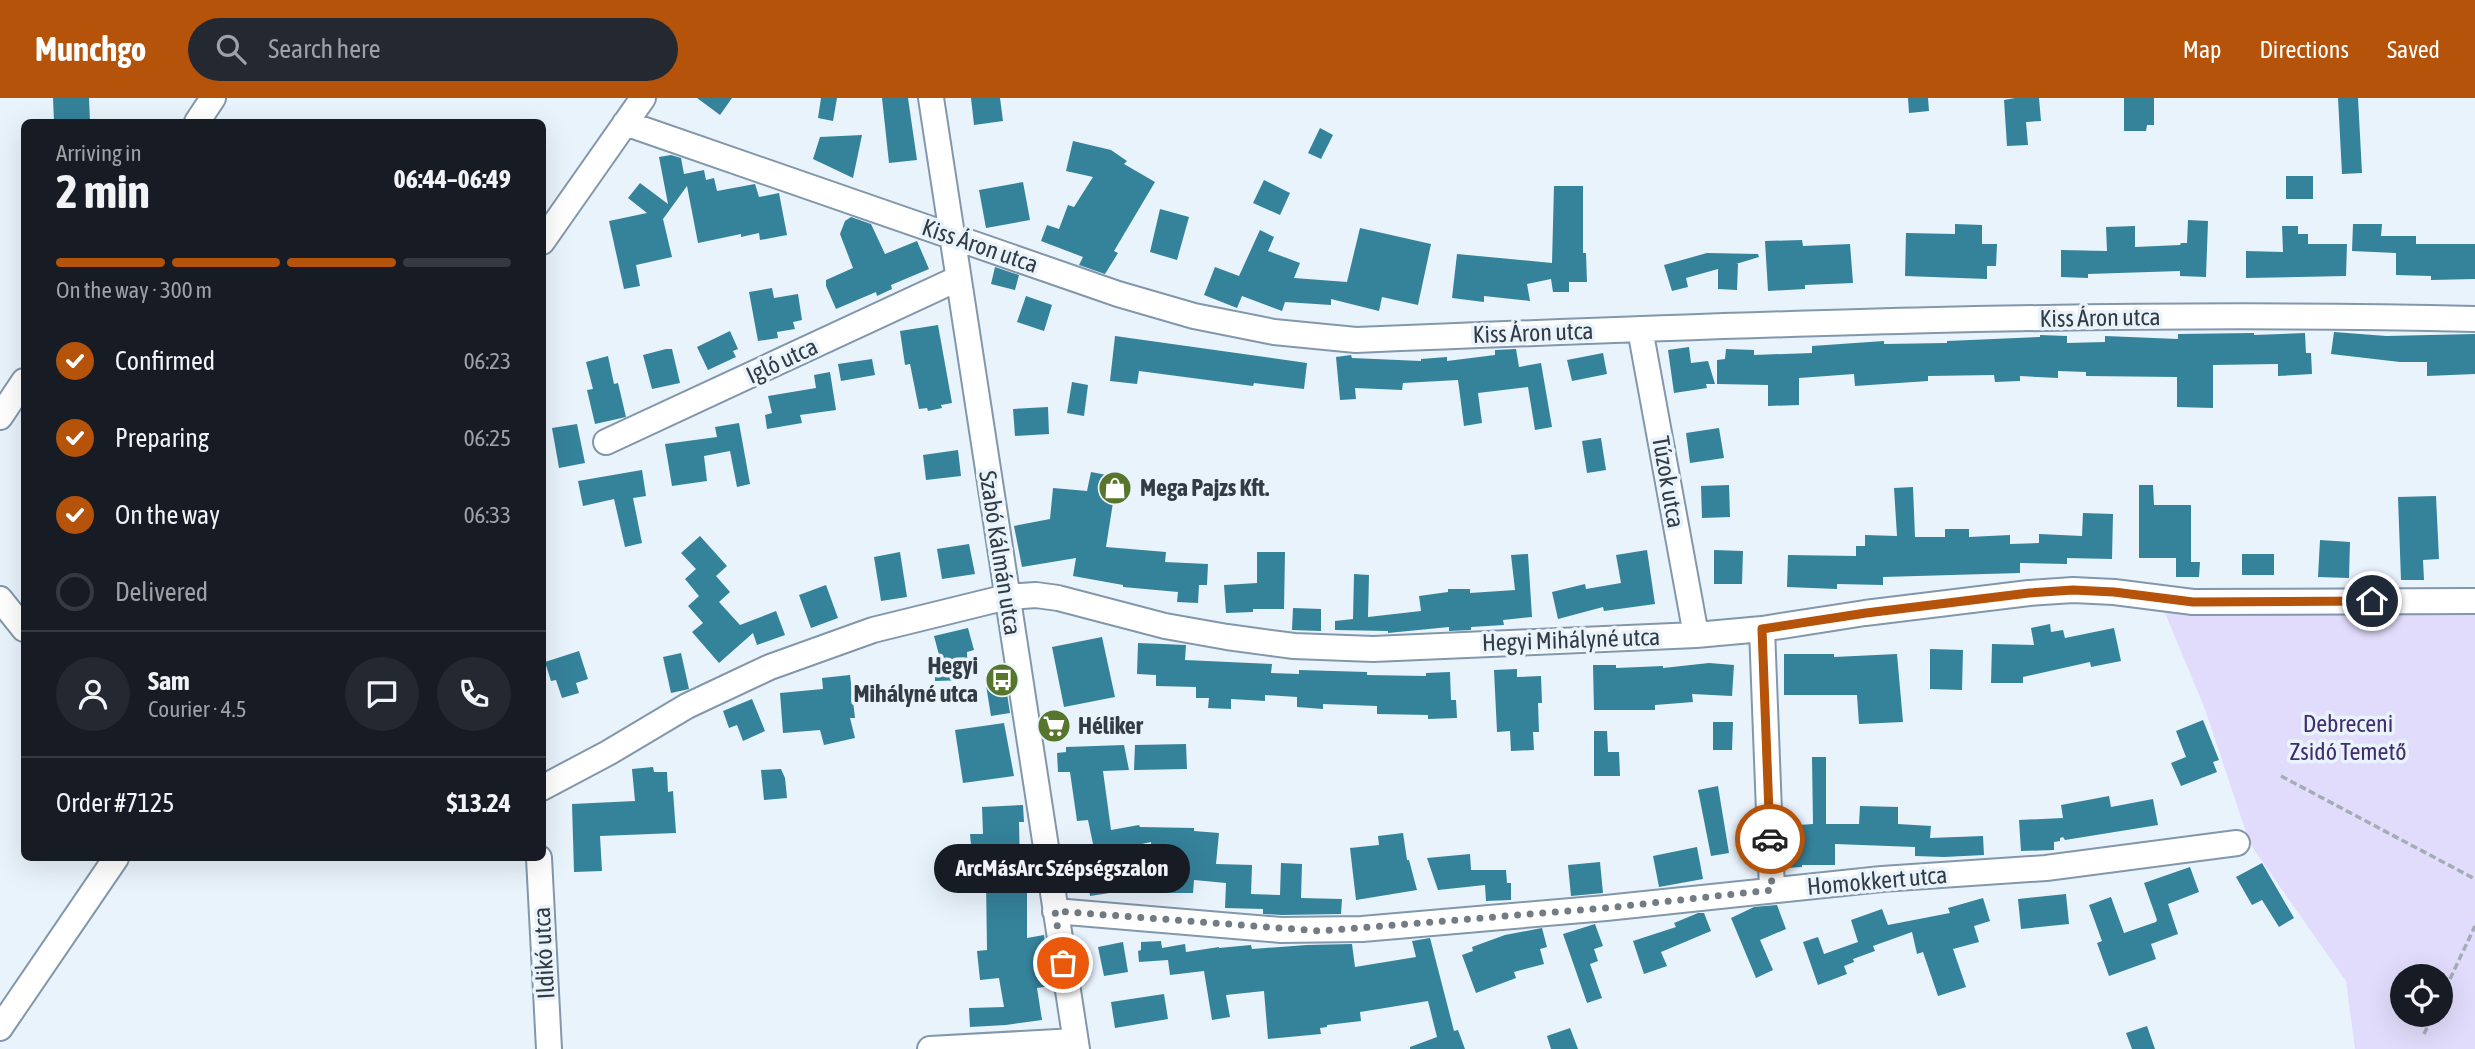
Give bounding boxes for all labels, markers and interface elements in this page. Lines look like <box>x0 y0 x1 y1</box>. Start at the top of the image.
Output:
search box <box>188 18 678 81</box>
text: Munchgo <box>35 30 146 68</box>
icon: search <box>212 30 250 68</box>
text: Search here <box>268 34 380 64</box>
text: Map <box>2183 36 2221 63</box>
text: Directions <box>2259 36 2349 63</box>
text: Saved <box>2387 36 2440 63</box>
text: Arriving in <box>56 140 142 166</box>
text: 06:44–06:49 <box>394 164 511 194</box>
text: 2 min <box>56 165 150 218</box>
street label: Kiss Áron utca <box>919 213 1042 278</box>
text: On the way · 300 m <box>56 277 212 303</box>
street label: Kiss Áron utca <box>2039 303 2161 332</box>
street label: Kiss Áron utca <box>1472 317 1594 348</box>
street label: Igló utca <box>742 332 822 389</box>
icon: check <box>56 342 94 380</box>
text: Confirmed <box>115 346 215 376</box>
text: 06:23 <box>464 348 511 374</box>
icon: check <box>56 419 94 457</box>
text: Preparing <box>115 423 209 453</box>
text: 06:25 <box>464 425 511 451</box>
street label: Túzok utca <box>1647 434 1690 530</box>
street label: Szabó Kálmán utca <box>974 469 1027 637</box>
shop icon: Mega Pajzs Kft. <box>1096 469 1134 507</box>
place label: Mega Pajzs Kft. <box>1140 474 1269 501</box>
icon: check <box>56 496 94 534</box>
text: On the way <box>115 500 220 530</box>
text: 06:33 <box>464 502 511 528</box>
pin <box>2342 571 2402 631</box>
text: Delivered <box>115 577 208 607</box>
icon: home <box>2353 582 2391 620</box>
street label: Hegyi Mihályné utca <box>1481 623 1661 656</box>
place label: Hegyi Mihályné utca <box>853 652 978 707</box>
button: person <box>56 657 130 731</box>
button: chat <box>345 657 419 731</box>
button: phone <box>437 657 511 731</box>
bus stop icon: Hegyi Mihályné utca <box>983 661 1021 699</box>
text: Sam <box>148 666 190 696</box>
text: Courier · 4.5 <box>148 696 247 722</box>
supermarket icon: Héliker <box>1035 707 1073 745</box>
park label: Debreceni Zsidó Temető <box>2290 710 2406 765</box>
place label: Héliker <box>1078 712 1144 739</box>
text: Order #7125 <box>56 788 175 818</box>
text: $13.24 <box>447 788 511 818</box>
courier <box>1735 804 1805 874</box>
icon: car <box>1751 820 1789 858</box>
callout: ArcMásArc Szépségszalon <box>935 844 1191 893</box>
text: ArcMásArc Szépségszalon <box>956 855 1168 881</box>
street label: Homokkert utca <box>1806 861 1948 900</box>
street label: Ildikó utca <box>528 906 559 1000</box>
pin <box>1033 933 1093 993</box>
icon: bag <box>1044 944 1082 982</box>
map controls <box>2390 964 2453 1027</box>
button: locate <box>2390 964 2453 1027</box>

